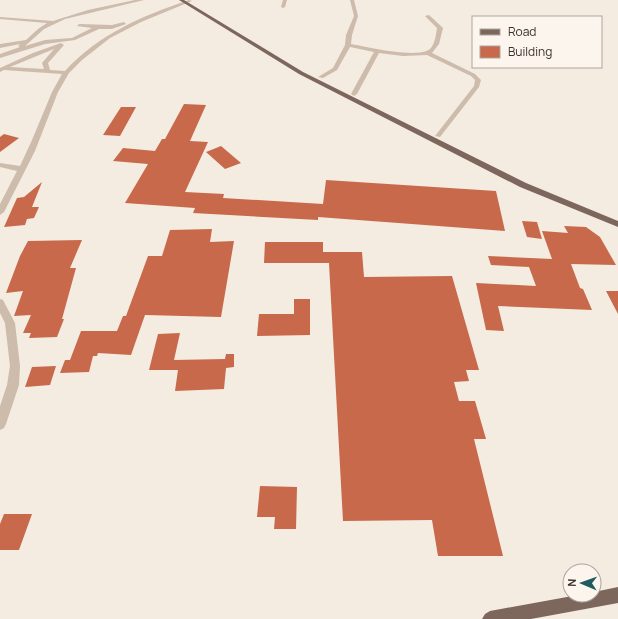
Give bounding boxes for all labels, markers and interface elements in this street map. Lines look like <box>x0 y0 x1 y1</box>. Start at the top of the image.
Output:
legend <box>472 16 602 68</box>
text: Road <box>508 23 536 40</box>
text: Building <box>508 43 552 60</box>
north arrow <box>562 563 602 603</box>
text: N <box>564 578 579 587</box>

